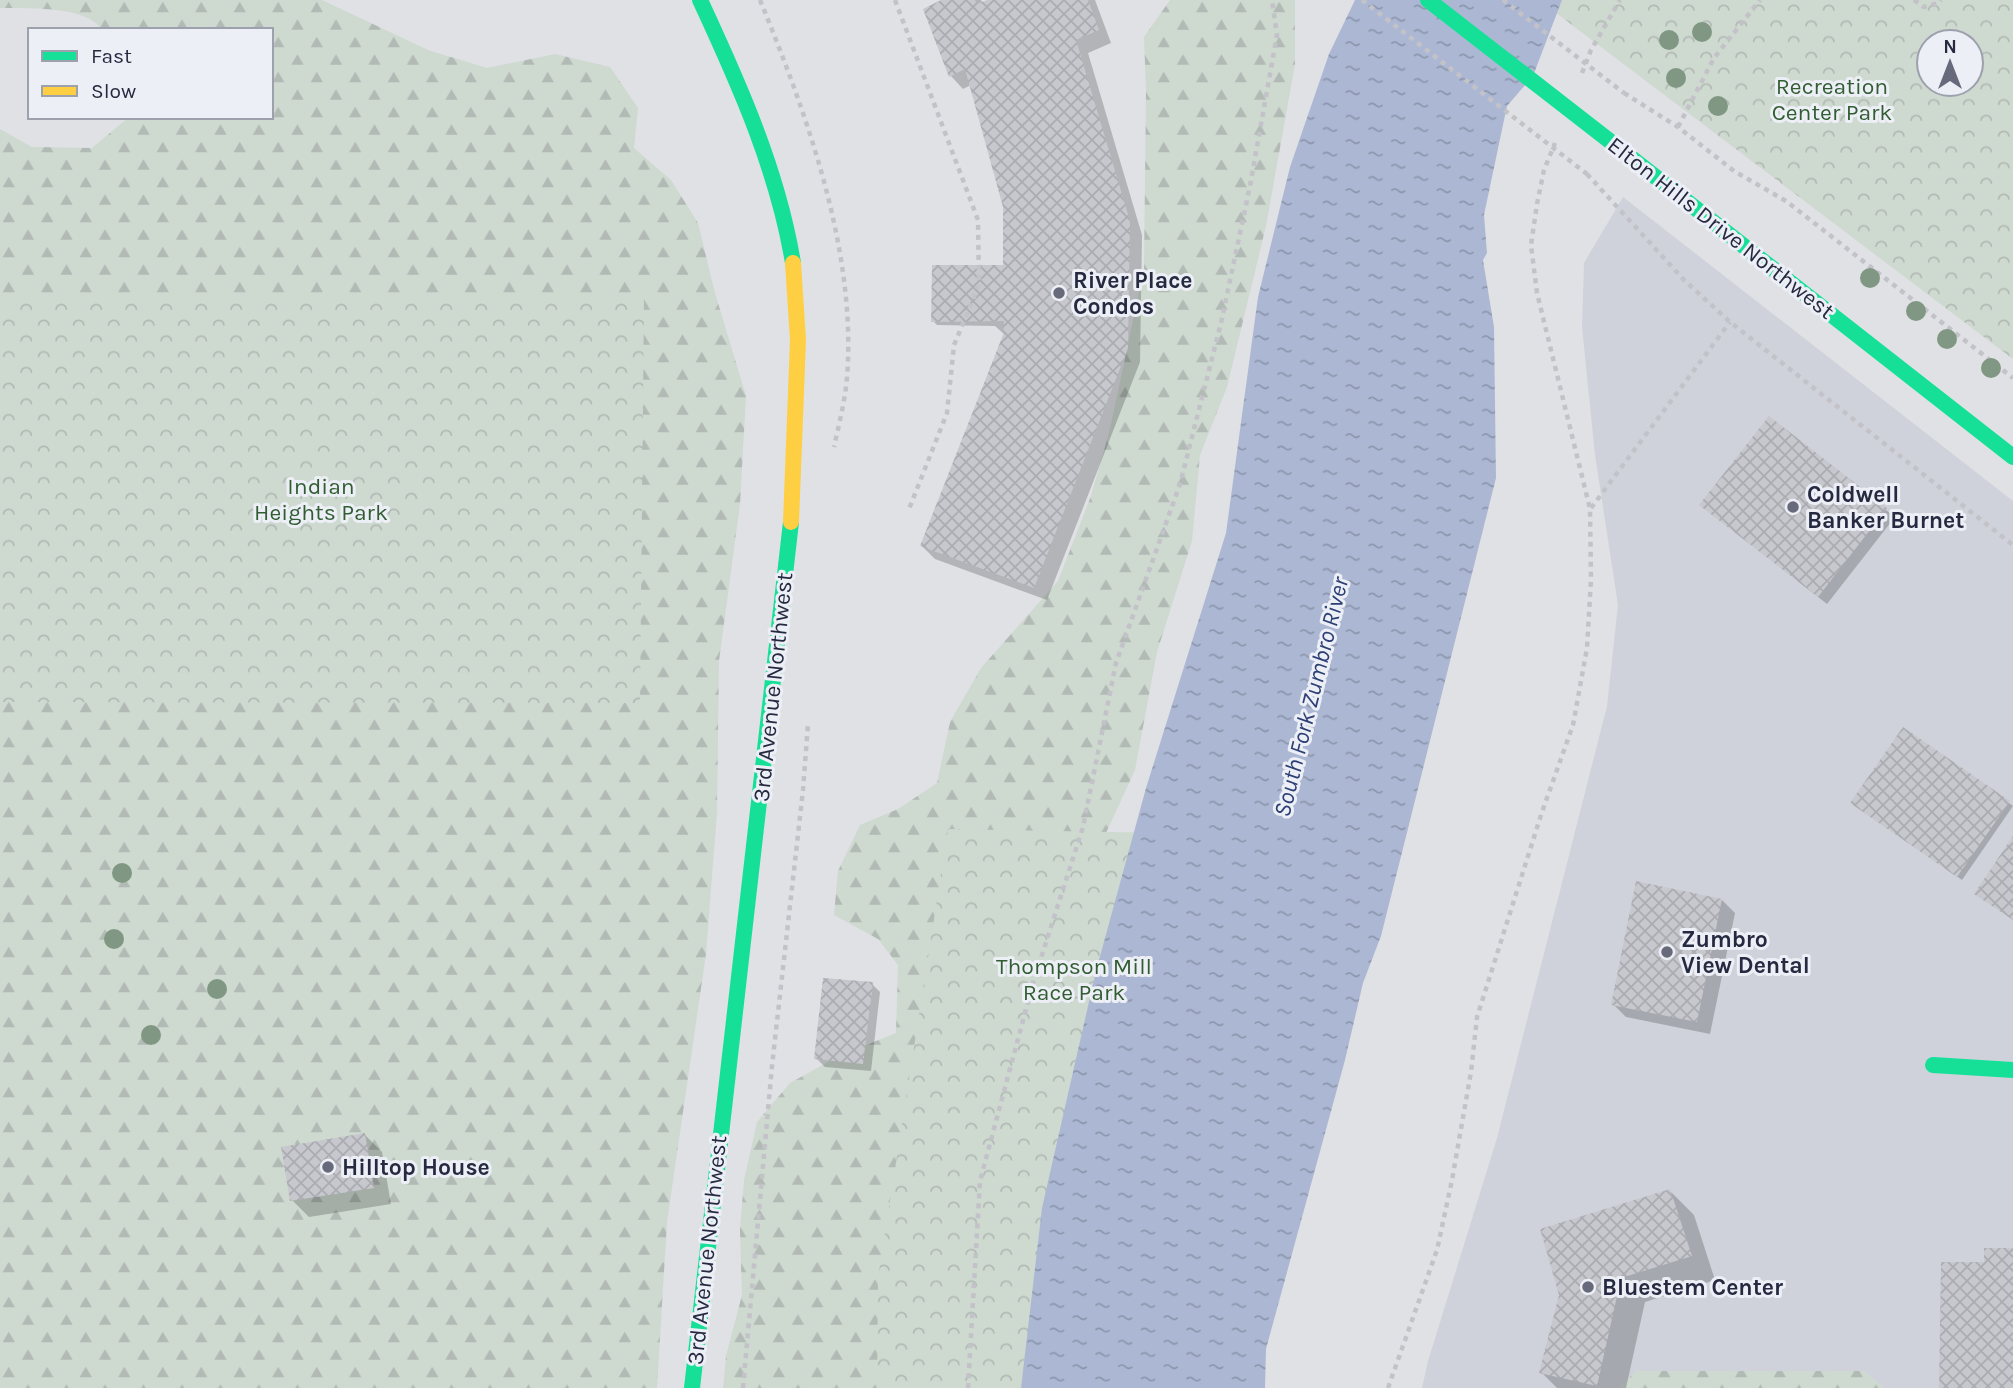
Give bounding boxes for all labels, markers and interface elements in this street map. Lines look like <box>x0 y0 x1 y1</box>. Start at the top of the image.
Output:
legend <box>28 28 273 119</box>
north arrow <box>1915 28 1985 98</box>
text: N <box>1943 36 1957 58</box>
text: Fast <box>91 44 132 68</box>
park label: Recreation Center Park <box>1772 73 1892 126</box>
text: Slow <box>91 79 136 103</box>
street label: Elton Hills Drive Northwest <box>1602 131 1840 325</box>
place label: River Place Condos <box>1073 267 1193 320</box>
marker: River Place Condos <box>1051 285 1067 301</box>
park label: Indian Heights Park <box>254 473 388 526</box>
place label: Coldwell Banker Burnet <box>1807 481 1964 534</box>
marker: Coldwell Banker Burnet <box>1785 499 1801 515</box>
street label: 3rd Avenue Northwest <box>748 571 799 803</box>
water label: South Fork Zumbro River <box>1268 574 1355 820</box>
place label: Zumbro View Dental <box>1681 926 1810 979</box>
marker: Zumbro View Dental <box>1659 944 1675 960</box>
park label: Thompson Mill Race Park <box>996 953 1152 1006</box>
street label: 3rd Avenue Northwest <box>682 1134 733 1366</box>
place label: Hilltop House <box>342 1154 490 1181</box>
marker: Hilltop House <box>320 1159 336 1175</box>
place label: Bluestem Center <box>1602 1274 1783 1301</box>
marker: Bluestem Center <box>1580 1279 1596 1295</box>

